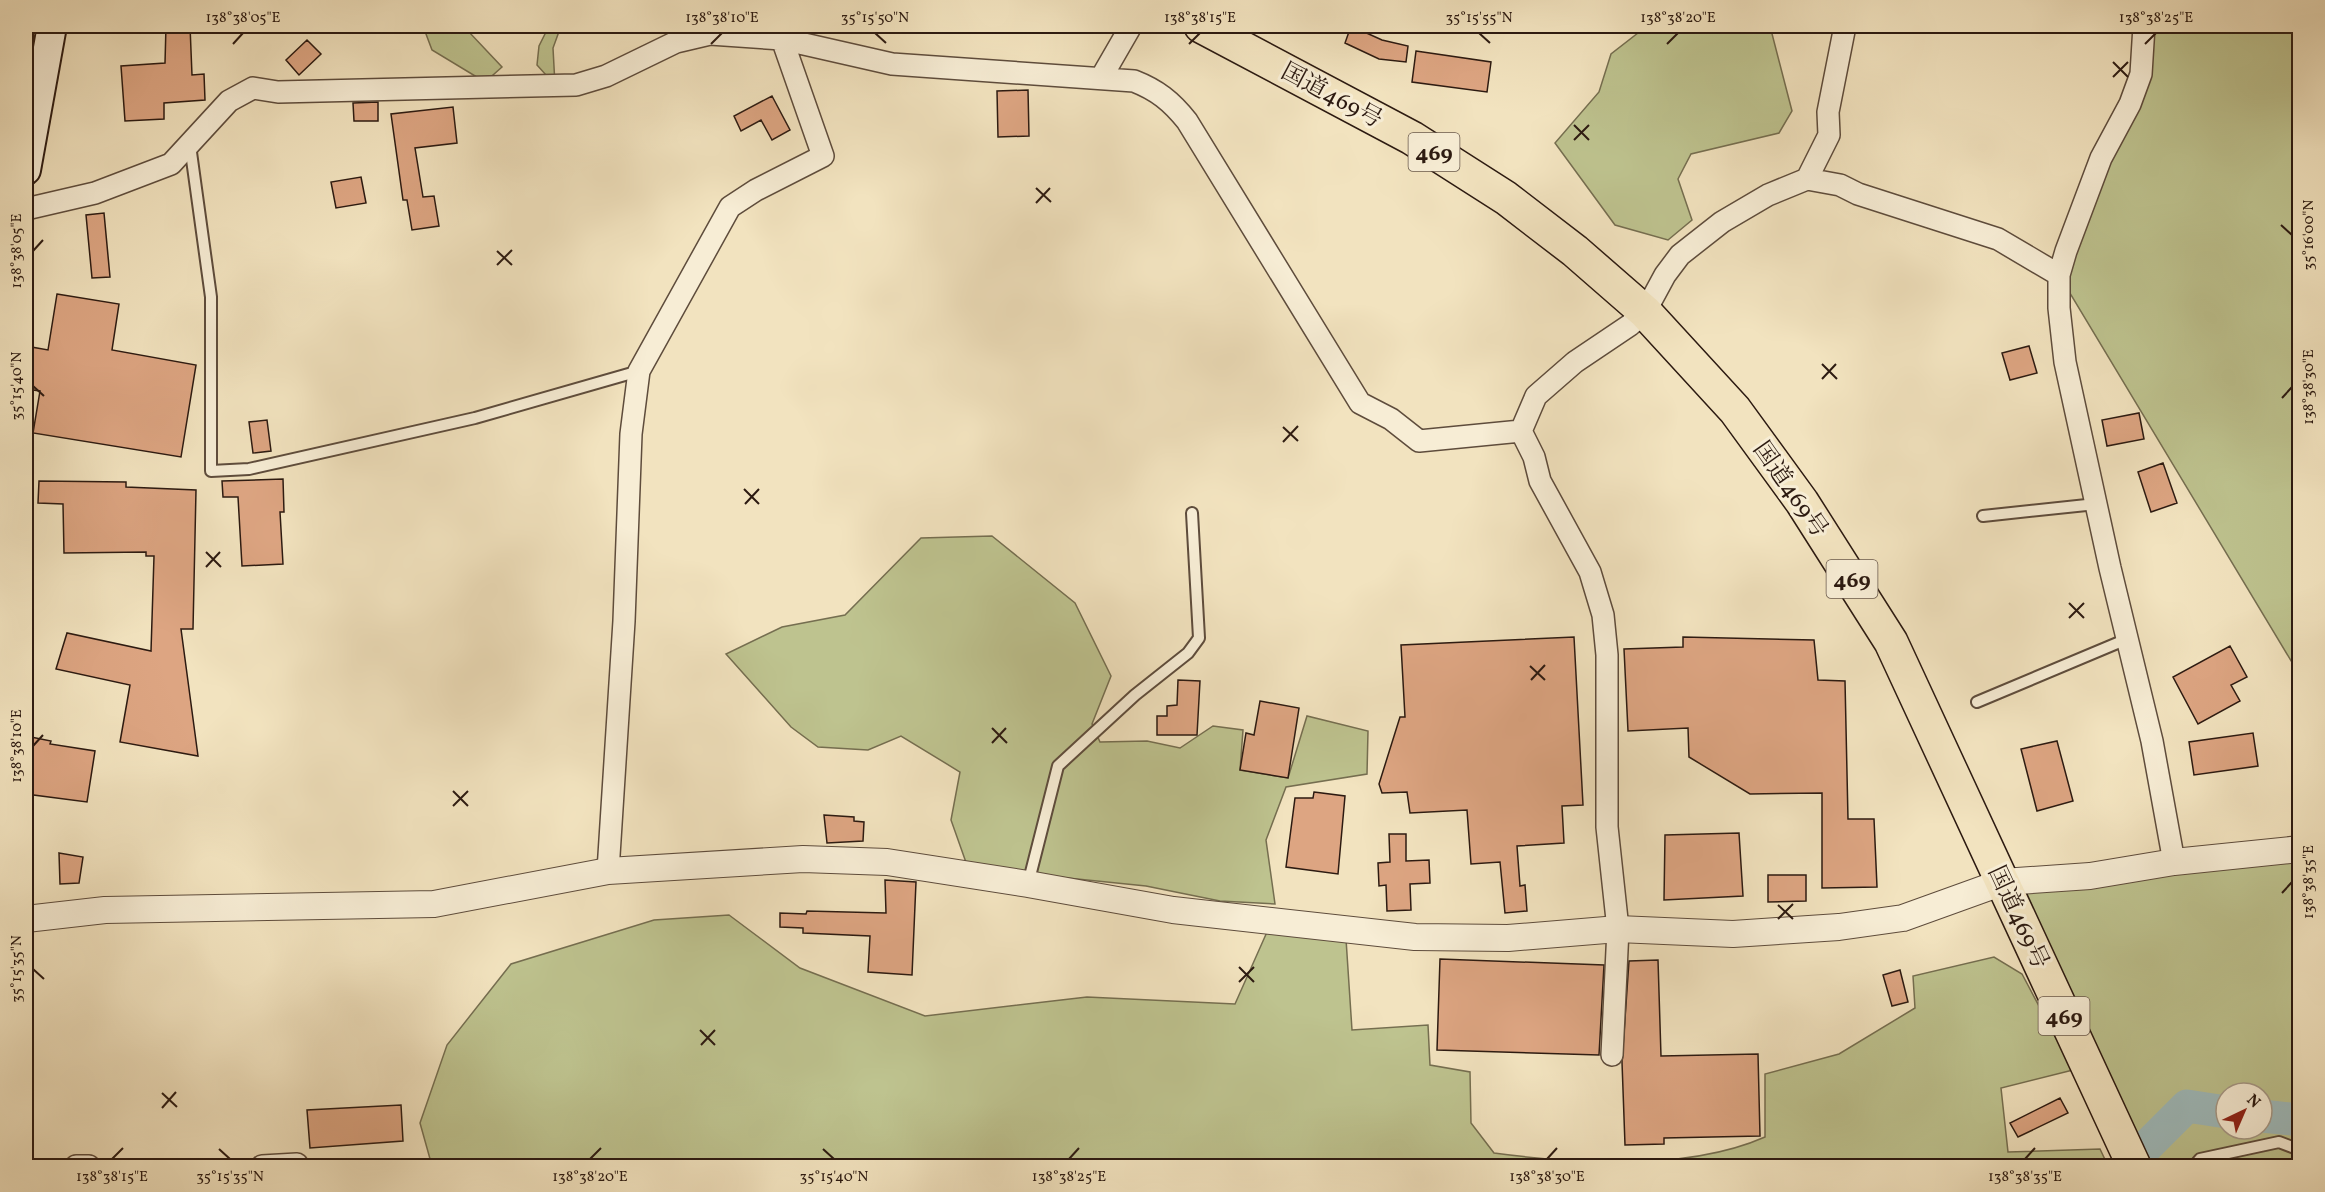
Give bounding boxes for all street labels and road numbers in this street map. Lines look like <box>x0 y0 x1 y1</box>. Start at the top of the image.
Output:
street label: 国道469号 <box>1274 56 1388 138</box>
road number: 469 <box>1408 133 1460 171</box>
street label: 国道469号 <box>1744 435 1835 545</box>
road number: 469 <box>1826 560 1878 598</box>
street label: 国道469号 <box>1978 860 2056 975</box>
road number: 469 <box>2038 997 2090 1035</box>

